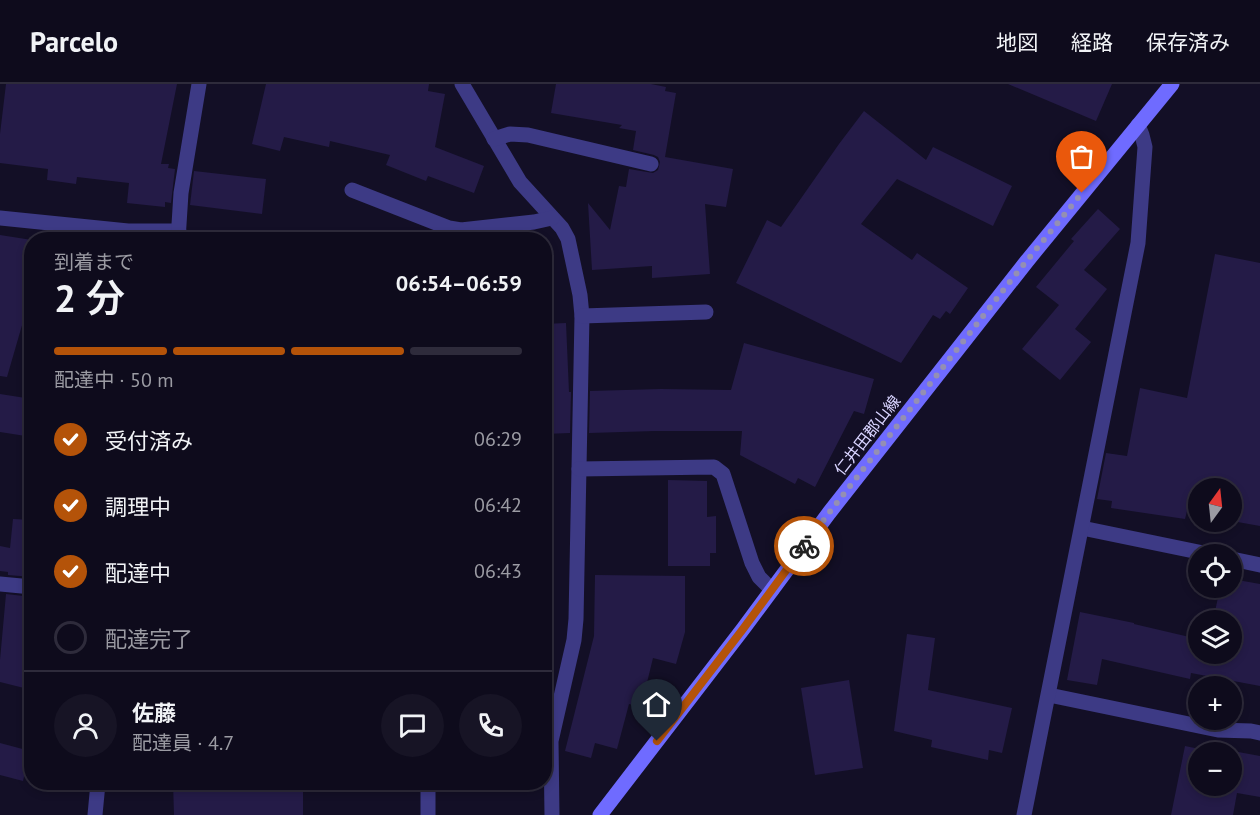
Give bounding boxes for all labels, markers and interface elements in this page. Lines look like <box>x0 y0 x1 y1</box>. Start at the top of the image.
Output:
text: Parcelo <box>30 23 118 60</box>
text: 地図 <box>996 29 1038 56</box>
text: 経路 <box>1071 29 1113 56</box>
text: 保存済み <box>1146 29 1230 56</box>
pin <box>1056 131 1107 193</box>
icon: bag <box>1065 140 1098 173</box>
text: 到着まで <box>54 249 134 275</box>
text: 06:54–06:59 <box>396 269 522 297</box>
text: 2 分 <box>54 272 125 323</box>
text: 配達中 · 50 m <box>54 367 173 393</box>
street label: 仁井田郡山線 <box>830 391 904 479</box>
icon: check <box>54 423 87 456</box>
text: 06:29 <box>474 426 522 452</box>
text: 受付済み <box>105 427 193 455</box>
north arrow <box>1188 478 1242 532</box>
map controls <box>1188 478 1242 796</box>
icon: check <box>54 489 87 522</box>
text: 06:42 <box>474 492 522 518</box>
text: 調理中 <box>105 493 171 521</box>
courier <box>774 516 834 576</box>
icon: bike <box>788 530 821 563</box>
button: locate <box>1188 544 1242 598</box>
icon: check <box>54 555 87 588</box>
text: 06:43 <box>474 558 522 584</box>
text: 配達中 <box>105 559 171 587</box>
button: layers <box>1188 610 1242 664</box>
text: 配達完了 <box>105 625 193 653</box>
button: + <box>1188 676 1242 730</box>
pin <box>631 679 682 741</box>
icon: home <box>640 688 673 721</box>
button: person <box>54 694 117 757</box>
button: chat <box>381 694 444 757</box>
button: phone <box>459 694 522 757</box>
text: 佐藤 <box>132 699 176 727</box>
text: 配達員 · 4.7 <box>132 730 234 756</box>
button: − <box>1188 742 1242 796</box>

